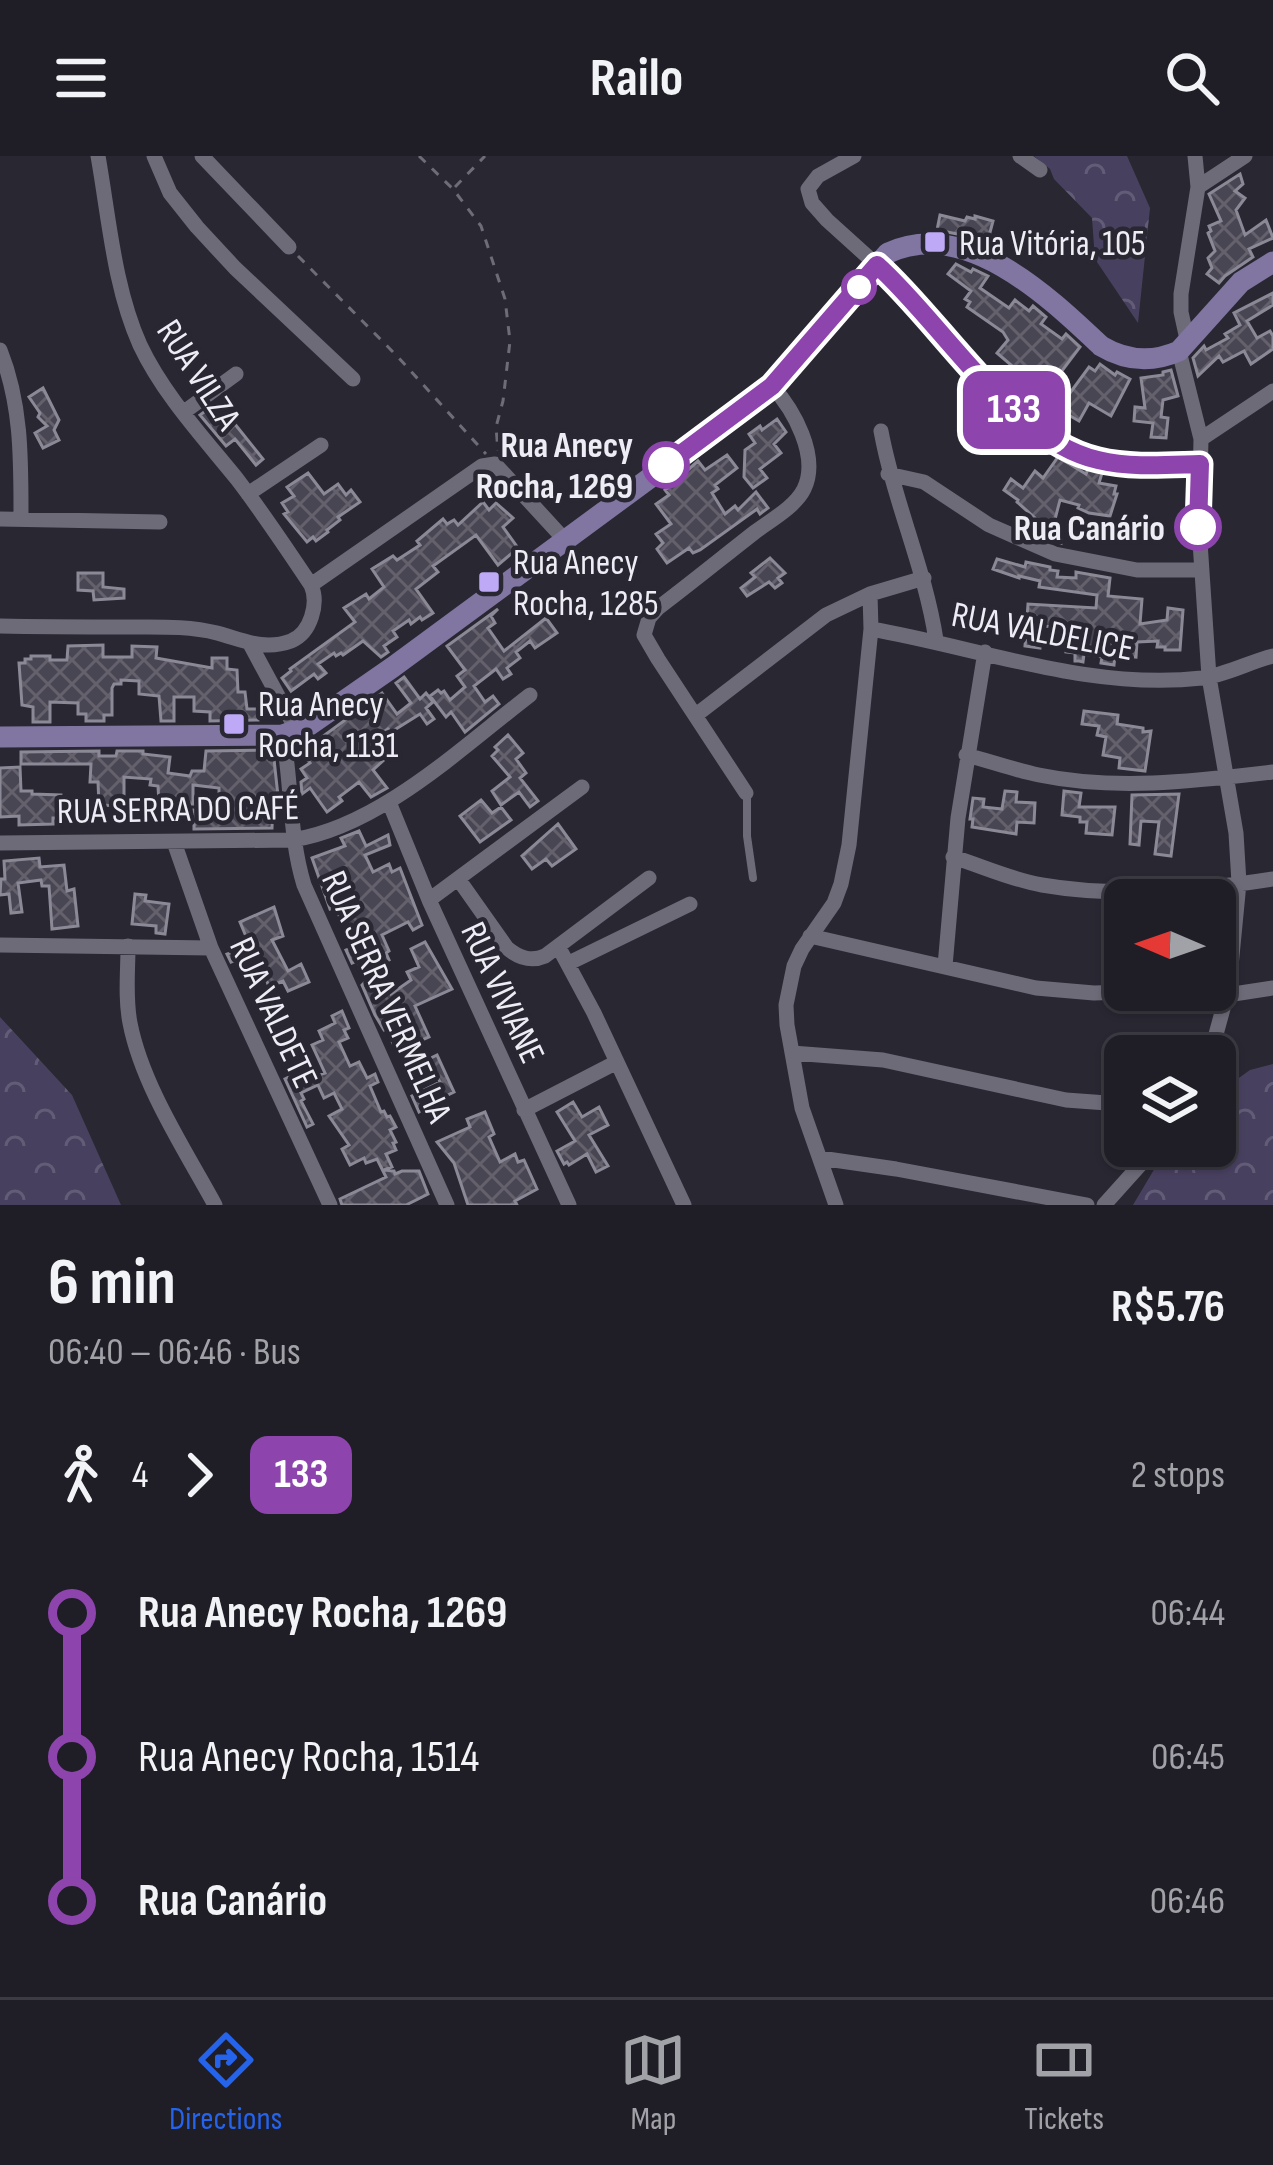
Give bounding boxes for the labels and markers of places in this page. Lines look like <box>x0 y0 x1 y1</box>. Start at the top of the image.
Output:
place label: Rua Vitória, 105 <box>959 223 1145 266</box>
marker: Rua Vitória, 105 <box>922 229 948 255</box>
unlabelled marker <box>843 271 875 303</box>
place label: Rua Anecy Rocha, 1269 <box>476 425 633 509</box>
marker: Rua Anecy Rocha, 1269 <box>644 443 688 487</box>
marker: Rua Canário <box>1176 505 1220 549</box>
place label: Rua Canário <box>1014 508 1165 551</box>
place label: Rua Anecy Rocha, 1285 <box>513 542 658 626</box>
marker: Rua Anecy Rocha, 1285 <box>476 569 502 595</box>
place label: Rua Anecy Rocha, 1131 <box>258 684 399 768</box>
marker: Rua Anecy Rocha, 1131 <box>221 711 247 737</box>

